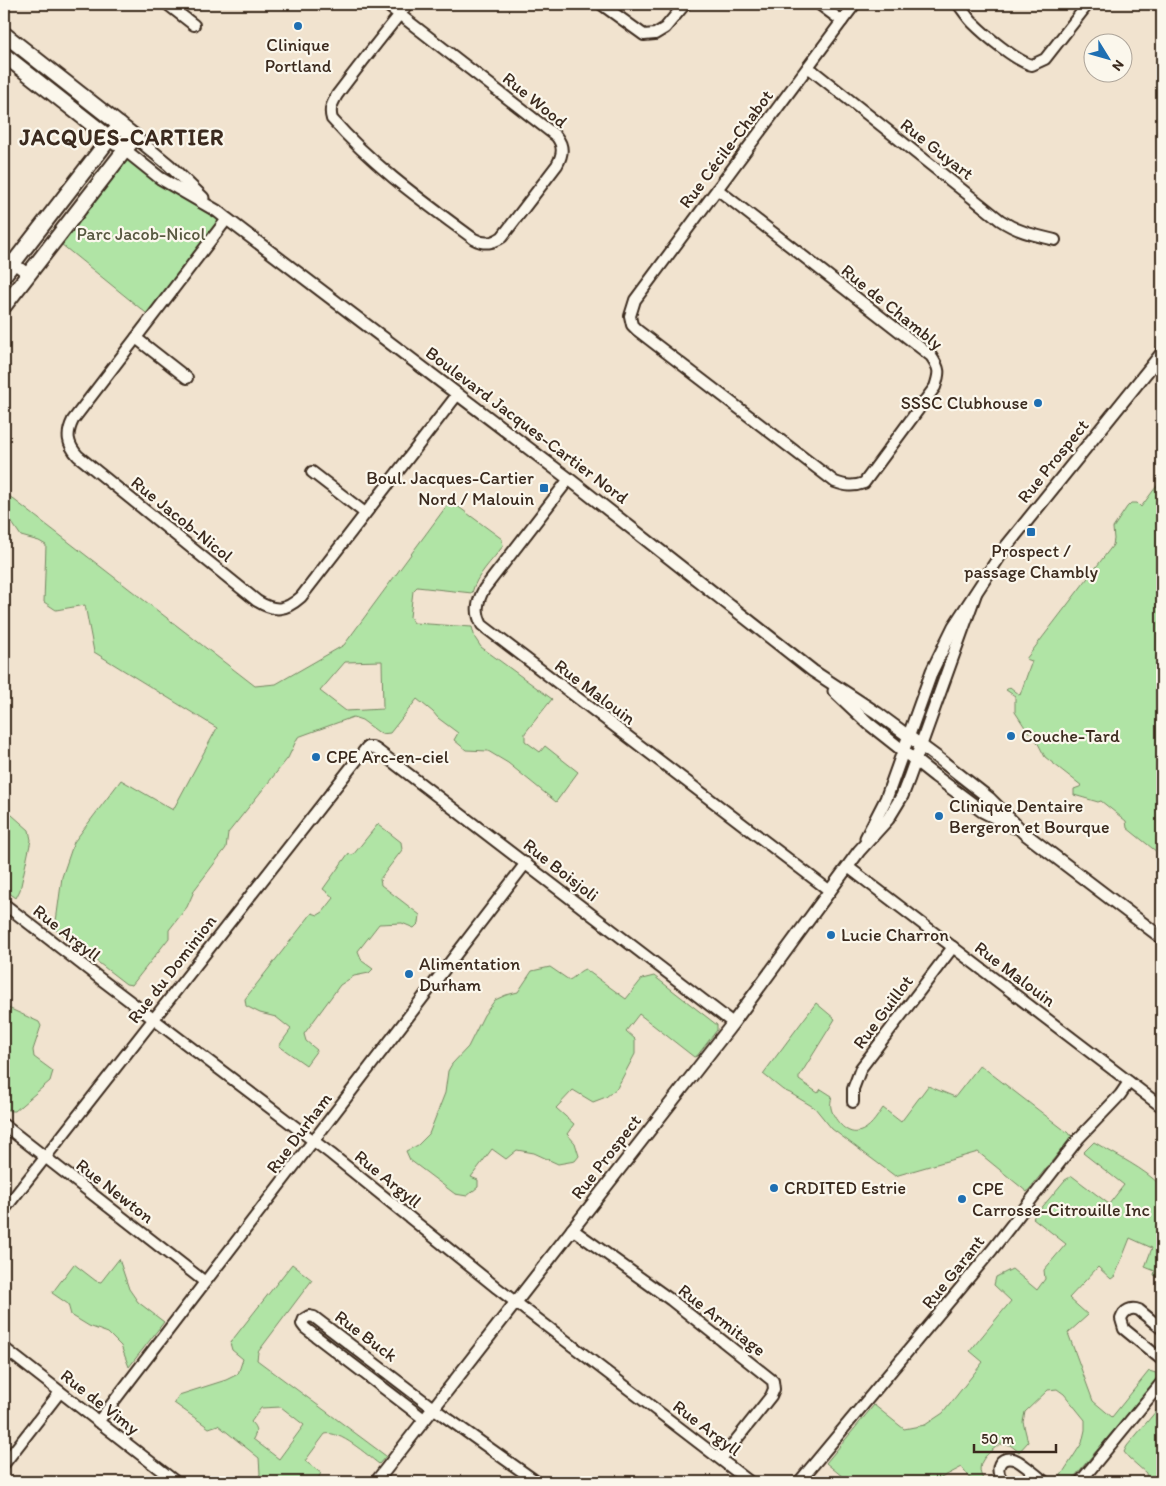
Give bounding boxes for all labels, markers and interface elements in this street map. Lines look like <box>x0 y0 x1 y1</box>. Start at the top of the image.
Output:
marker: Clinique Portland <box>292 20 304 32</box>
north arrow <box>1084 32 1134 82</box>
place label: Clinique Portland <box>265 34 332 77</box>
text: N <box>1108 57 1128 74</box>
street label: Rue Wood <box>498 67 572 133</box>
street label: Rue Cécile-Chabot <box>674 85 778 213</box>
street label: Rue Guyart <box>896 114 978 185</box>
district label: JACQUES-CARTIER <box>19 124 224 151</box>
park label: Parc Jacob-Nicol <box>77 223 205 245</box>
street label: Rue de Chambly <box>837 259 948 355</box>
street label: Boulevard Jacques-Cartier Nord <box>421 341 633 509</box>
place label: SSSC Clubhouse <box>901 392 1028 414</box>
marker: SSSC Clubhouse <box>1032 397 1044 409</box>
street label: Rue Prospect <box>1013 415 1094 507</box>
place label: Boul. Jacques-Cartier Nord / Malouin <box>366 467 535 510</box>
street label: Rue Jacob-Nicol <box>127 471 237 567</box>
marker: Boul. Jacques-Cartier Nord / Malouin <box>538 482 550 494</box>
marker: Prospect / passage Chambly <box>1025 526 1037 538</box>
place label: Prospect / passage Chambly <box>964 540 1099 583</box>
street label: Rue Malouin <box>550 654 640 730</box>
place label: Couche-Tard <box>1021 725 1120 747</box>
marker: Couche-Tard <box>1005 730 1017 742</box>
place label: CPE Arc-en-ciel <box>326 746 449 768</box>
marker: CPE Arc-en-ciel <box>310 751 322 763</box>
place label: Clinique Dentaire Bergeron et Bourque <box>949 795 1110 838</box>
marker: Clinique Dentaire Bergeron et Bourque <box>933 810 945 822</box>
street label: Rue Boisjoli <box>519 834 603 906</box>
street label: Rue Argyll <box>29 900 105 966</box>
street label: Rue du Dominion <box>123 910 221 1028</box>
place label: Lucie Charron <box>841 924 949 946</box>
marker: Lucie Charron <box>825 929 837 941</box>
street label: Rue Malouin <box>970 936 1060 1012</box>
place label: Alimentation Durham <box>419 953 520 996</box>
marker: Alimentation Durham <box>403 968 415 980</box>
street label: Rue Guillot <box>848 971 918 1053</box>
street label: Rue Durham <box>261 1088 337 1178</box>
street label: Rue Prospect <box>566 1110 646 1204</box>
street label: Rue Argyll <box>350 1145 426 1213</box>
street label: Rue Newton <box>72 1154 158 1228</box>
place label: CRDITED Estrie <box>784 1177 906 1199</box>
place label: CPE Carrosse-Citrouille Inc <box>972 1178 1150 1221</box>
marker: CRDITED Estrie <box>768 1182 780 1194</box>
marker: CPE Carrosse-Citrouille Inc <box>956 1193 968 1205</box>
street label: Rue Garant <box>917 1231 989 1313</box>
street label: Rue Armitage <box>674 1279 770 1361</box>
street label: Rue Buck <box>330 1305 402 1367</box>
street label: Rue de Vimy <box>56 1364 144 1440</box>
street label: Rue Argyll <box>668 1395 746 1461</box>
scale bar <box>974 1421 1056 1453</box>
text: 50 m <box>981 1430 1014 1448</box>

